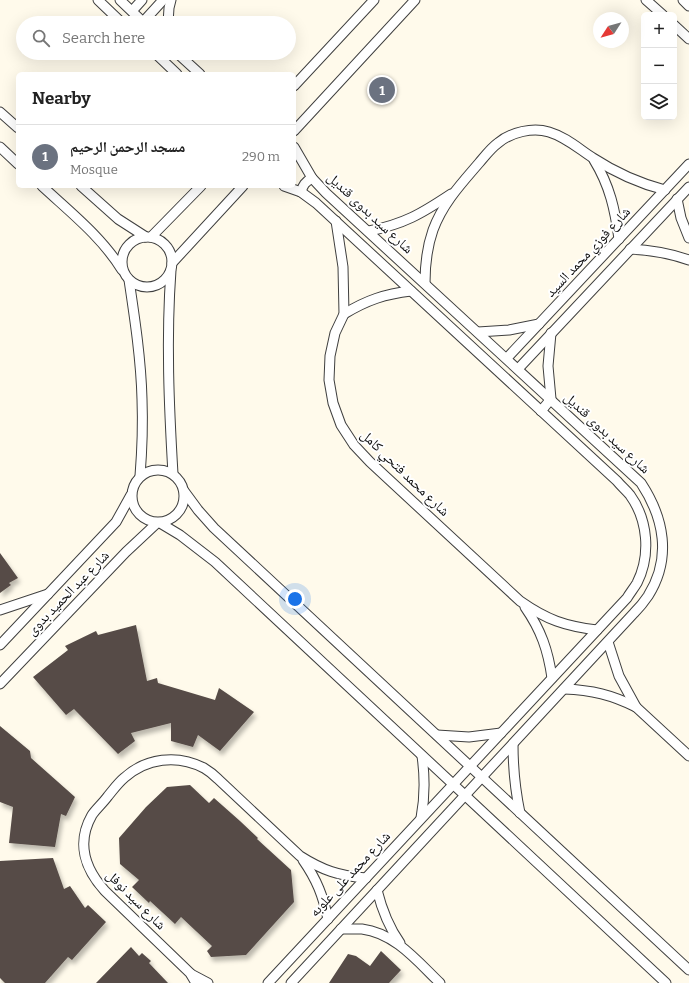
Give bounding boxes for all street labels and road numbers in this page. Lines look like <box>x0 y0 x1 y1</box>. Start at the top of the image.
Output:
street label: شارع سيد بدوى قنديل <box>323 169 416 258</box>
street label: شارع فوزي محمد السيد <box>542 203 636 302</box>
street label: شارع سيد بدوى قنديل <box>560 389 653 478</box>
street label: شارع محمد فتحي كامل <box>355 426 453 522</box>
street label: شارع عبد الحميد بدوى <box>23 547 114 640</box>
street label: شارع محمد على علوبه <box>306 828 395 921</box>
street label: شارع سيد نوفل <box>102 867 169 934</box>

